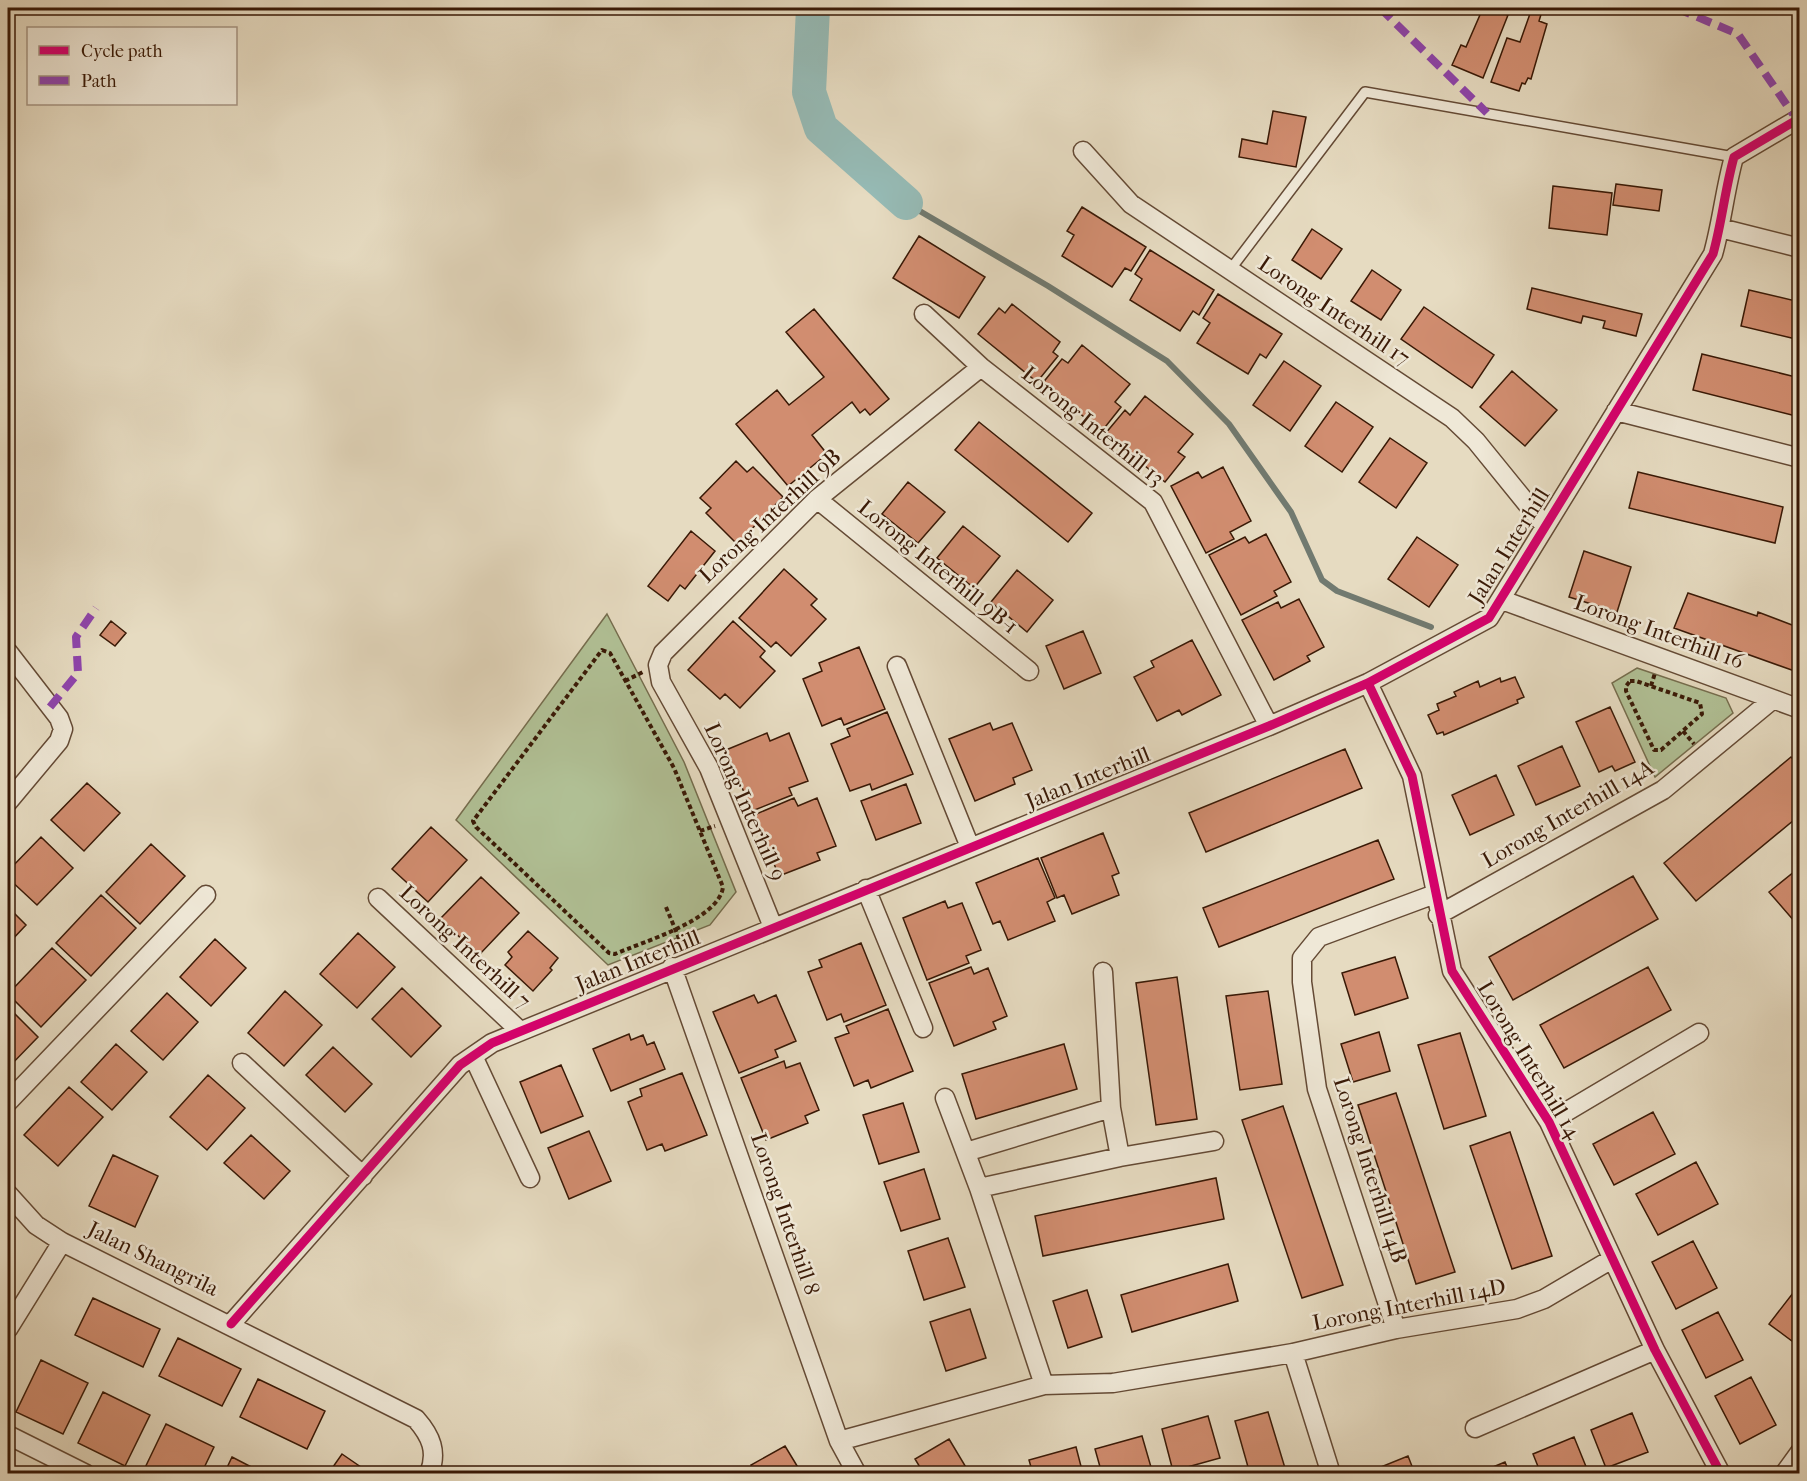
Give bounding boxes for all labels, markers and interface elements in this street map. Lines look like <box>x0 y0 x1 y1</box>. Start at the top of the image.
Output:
legend <box>27 27 237 105</box>
text: Cycle path <box>81 41 162 62</box>
text: Path <box>81 71 117 92</box>
street label: Lorong Interhill 17 <box>1253 251 1415 371</box>
street label: Lorong Interhill 13 <box>1017 361 1169 491</box>
street label: Lorong Interhill 9B <box>694 444 846 588</box>
street label: Jalan Interhill <box>1462 483 1555 611</box>
street label: Lorong Interhill 9B-1 <box>853 495 1023 639</box>
street label: Lorong Interhill 16 <box>1571 589 1747 675</box>
street label: Lorong Interhill 9 <box>698 719 792 885</box>
street label: Jalan Interhill <box>1020 741 1154 816</box>
street label: Lorong Interhill 14A <box>1478 754 1659 874</box>
street label: Lorong Interhill 7 <box>394 880 536 1014</box>
street label: Jalan Interhill <box>570 924 704 999</box>
street label: Lorong Interhill 14 <box>1472 976 1587 1145</box>
street label: Lorong Interhill 14B <box>1328 1074 1412 1266</box>
street label: Lorong Interhill 8 <box>745 1130 825 1298</box>
street label: Jalan Shangrila <box>82 1215 223 1302</box>
street label: Lorong Interhill 14D <box>1310 1274 1508 1336</box>

